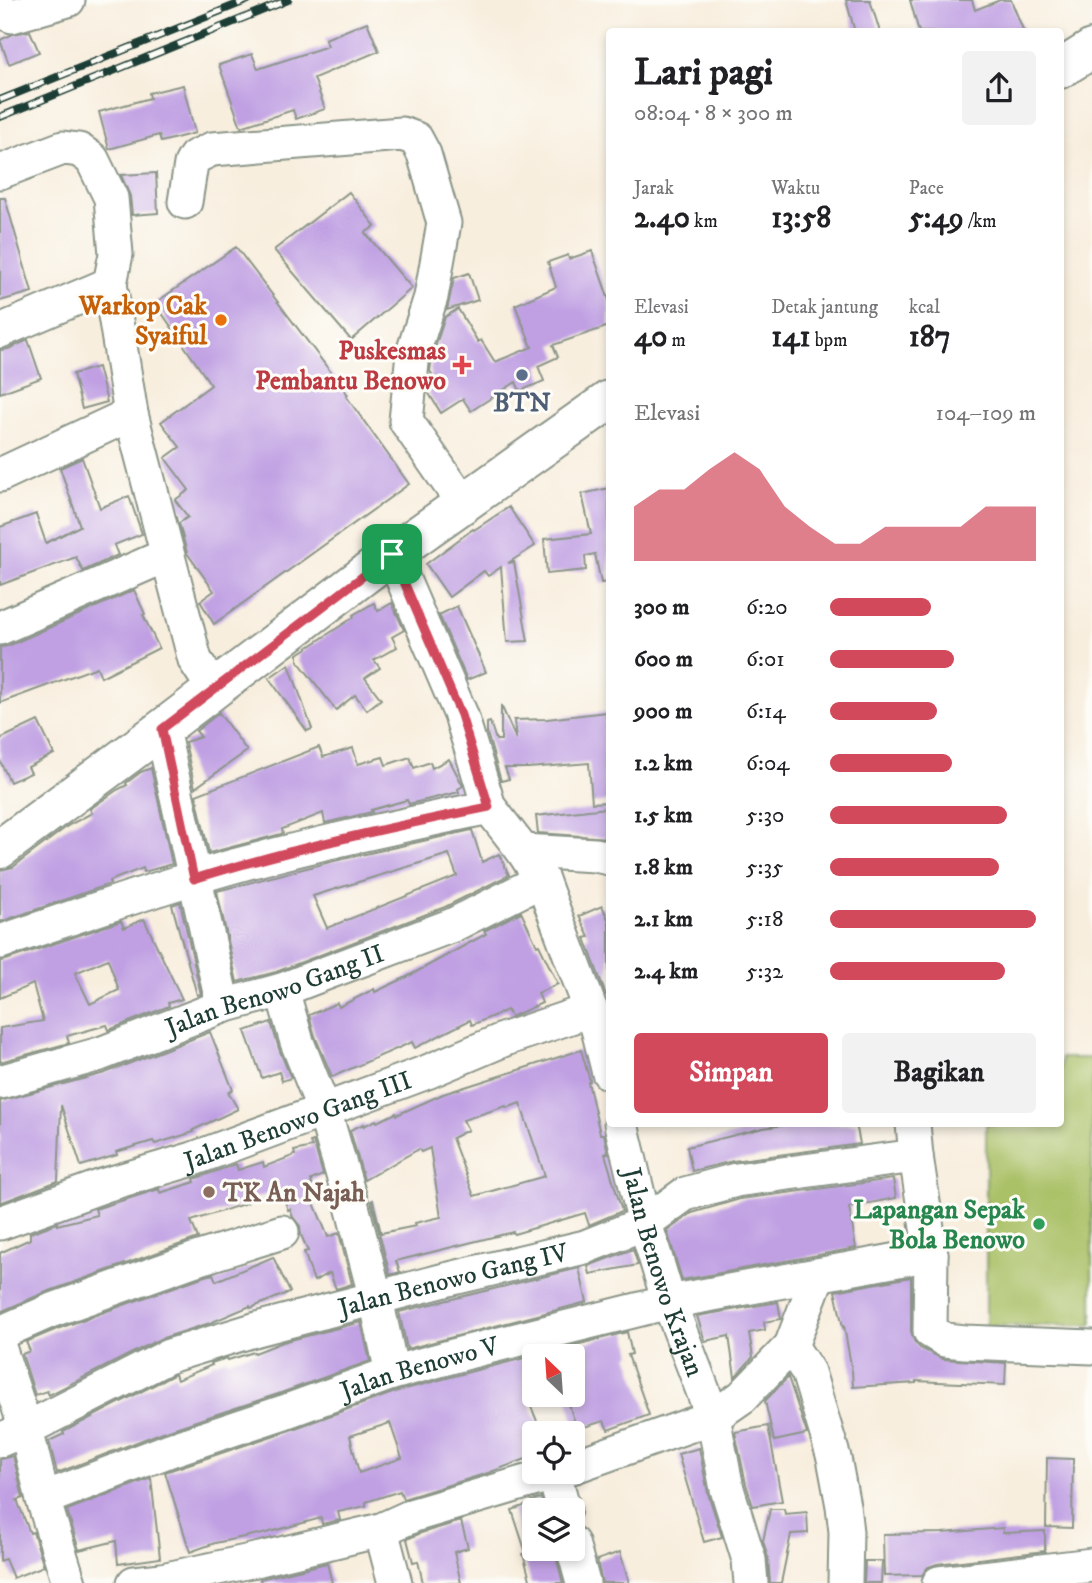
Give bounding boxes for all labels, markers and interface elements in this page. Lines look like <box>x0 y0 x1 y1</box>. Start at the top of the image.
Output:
text: Lari pagi <box>634 49 773 97</box>
button: share <box>962 51 1036 125</box>
text: 08:04 · 8 × 300 m <box>634 99 793 128</box>
text: Jarak <box>634 177 674 200</box>
text: Waktu <box>771 177 820 200</box>
text: Pace <box>909 177 944 200</box>
text: 2.40 <box>634 200 690 237</box>
text: 13:58 <box>771 200 831 237</box>
text: 5:49 <box>909 200 964 237</box>
text: km <box>690 210 718 233</box>
text: /km <box>964 210 997 233</box>
place label: Warkop Cak Syaiful <box>78 290 208 353</box>
text: Elevasi <box>634 296 689 319</box>
text: Detak jantung <box>771 296 878 319</box>
text: kcal <box>909 296 940 319</box>
marker: Warkop Cak Syaiful <box>213 312 229 328</box>
text: 40 <box>634 319 667 356</box>
text: 141 <box>771 319 811 356</box>
text: 187 <box>909 319 951 356</box>
text: m <box>667 329 686 352</box>
text: bpm <box>811 329 847 352</box>
place label: Puskesmas Pembantu Benowo <box>255 335 446 398</box>
marker: Puskesmas Pembantu Benowo <box>452 355 472 375</box>
marker: BTN <box>514 367 530 383</box>
place label: BTN <box>493 387 551 420</box>
text: Elevasi <box>634 399 700 428</box>
text: 104–109 m <box>936 399 1036 428</box>
pin <box>362 524 422 584</box>
icon: arrive <box>373 535 411 573</box>
text: 300 m <box>634 593 690 622</box>
text: 6:20 <box>746 593 788 622</box>
text: 600 m <box>634 645 693 674</box>
text: 6:01 <box>746 645 785 674</box>
text: 900 m <box>634 697 692 726</box>
text: 6:14 <box>746 697 786 726</box>
text: 1.2 km <box>634 749 693 778</box>
text: 6:04 <box>746 749 790 778</box>
text: 1.5 km <box>634 801 693 830</box>
text: 5:30 <box>746 801 784 830</box>
text: 1.8 km <box>634 853 693 882</box>
text: 5:35 <box>746 853 783 882</box>
text: 2.1 km <box>634 905 693 934</box>
text: 5:18 <box>746 905 783 934</box>
street label: Jalan Benowo Gang II <box>159 938 389 1046</box>
text: 2.4 km <box>634 957 698 986</box>
text: 5:32 <box>746 957 783 986</box>
button: Simpan <box>634 1033 828 1113</box>
button: Bagikan <box>842 1033 1036 1113</box>
street label: Jalan Benowo Gang III <box>179 1064 416 1179</box>
street label: Jalan Benowo Krajan <box>614 1163 711 1382</box>
place label: TK An Najah <box>222 1177 365 1210</box>
marker: TK An Najah <box>201 1184 217 1200</box>
place label: Lapangan Sepak Bola Benowo <box>853 1194 1026 1257</box>
marker: Lapangan Sepak Bola Benowo <box>1031 1216 1047 1232</box>
street label: Jalan Benowo Gang IV <box>333 1236 572 1326</box>
street label: Jalan Benowo V <box>334 1330 503 1409</box>
north arrow <box>522 1344 584 1407</box>
map controls <box>522 1344 585 1561</box>
button: locate <box>522 1421 585 1484</box>
button: layers <box>522 1498 585 1561</box>

